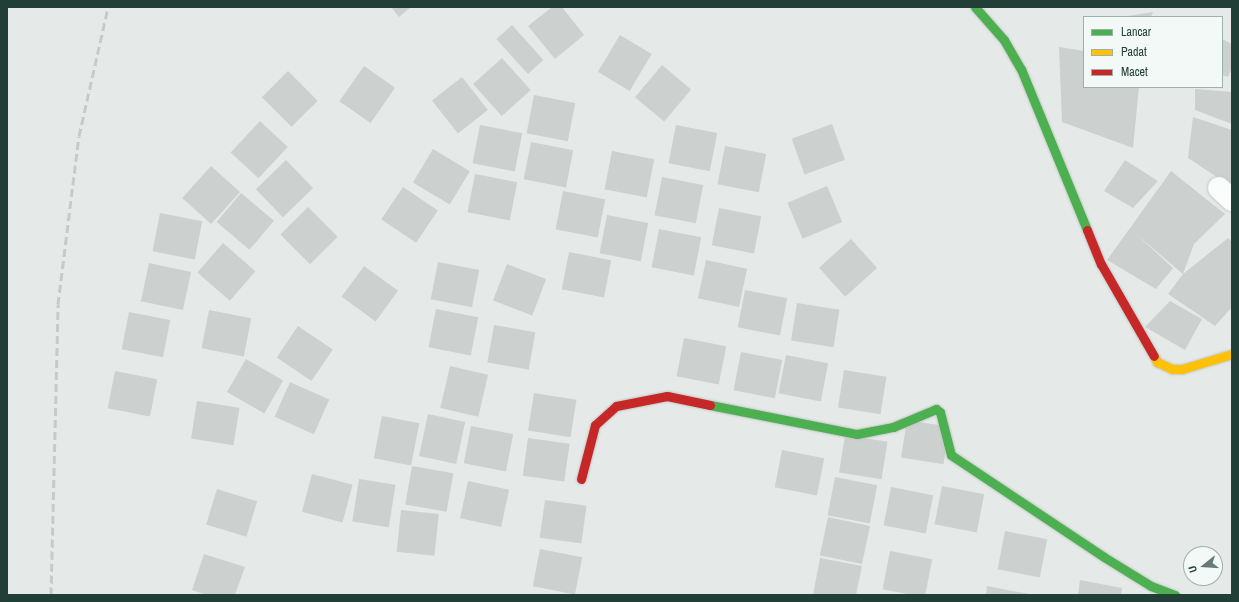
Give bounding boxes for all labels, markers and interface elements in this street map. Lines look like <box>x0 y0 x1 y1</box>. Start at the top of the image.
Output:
legend <box>1083 16 1223 88</box>
text: Lancar <box>1121 24 1151 40</box>
text: Padat <box>1121 44 1147 60</box>
text: Macet <box>1121 64 1148 80</box>
north arrow <box>1183 546 1223 586</box>
text: U <box>1185 564 1200 574</box>

